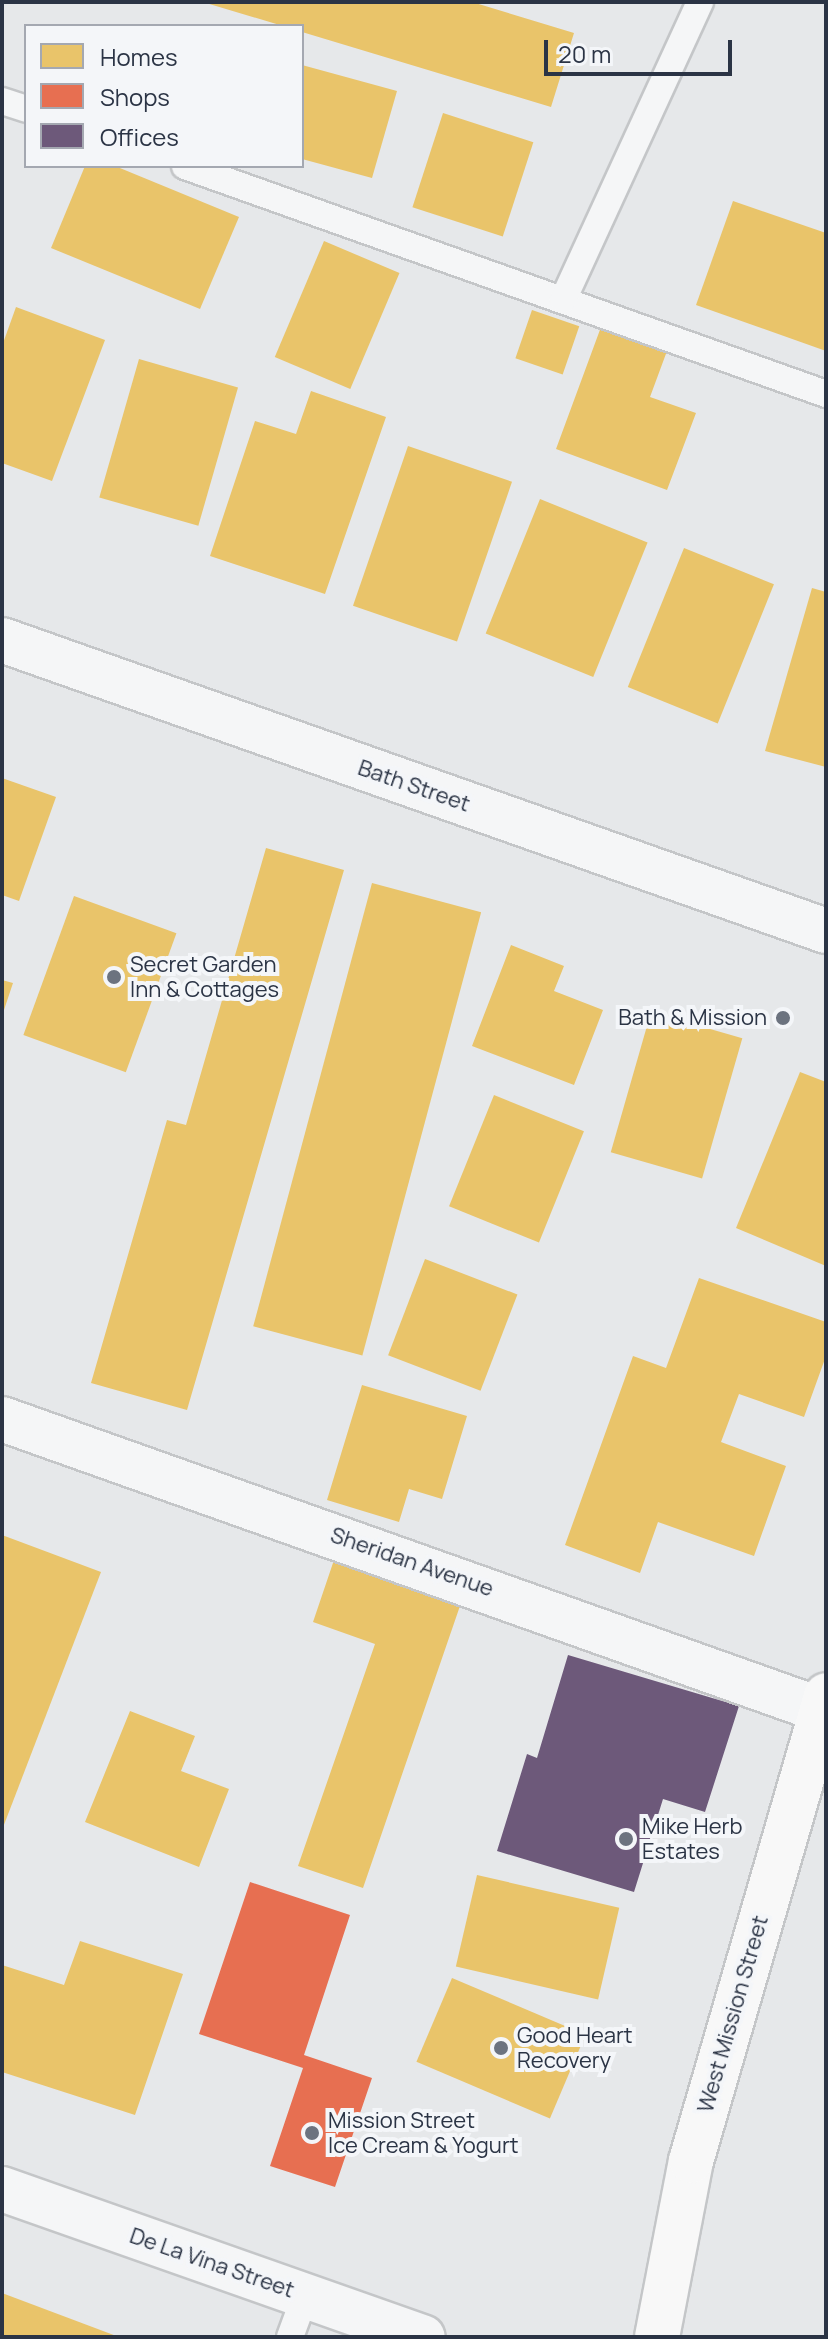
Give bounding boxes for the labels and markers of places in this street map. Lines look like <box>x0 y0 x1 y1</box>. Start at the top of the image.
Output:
place label: Secret Garden Inn & Cottages <box>130 951 279 1002</box>
marker: Secret Garden Inn & Cottages <box>105 968 123 986</box>
place label: Bath & Mission <box>618 1005 767 1031</box>
marker: Bath & Mission <box>774 1009 792 1027</box>
place label: Mike Herb Estates <box>642 1813 742 1864</box>
marker: Mike Herb Estates <box>617 1830 635 1848</box>
place label: Good Heart Recovery <box>517 2022 633 2074</box>
marker: Good Heart Recovery <box>492 2039 510 2057</box>
place label: Mission Street Ice Cream & Yogurt <box>328 2107 519 2158</box>
marker: Mission Street Ice Cream & Yogurt <box>303 2124 321 2142</box>

